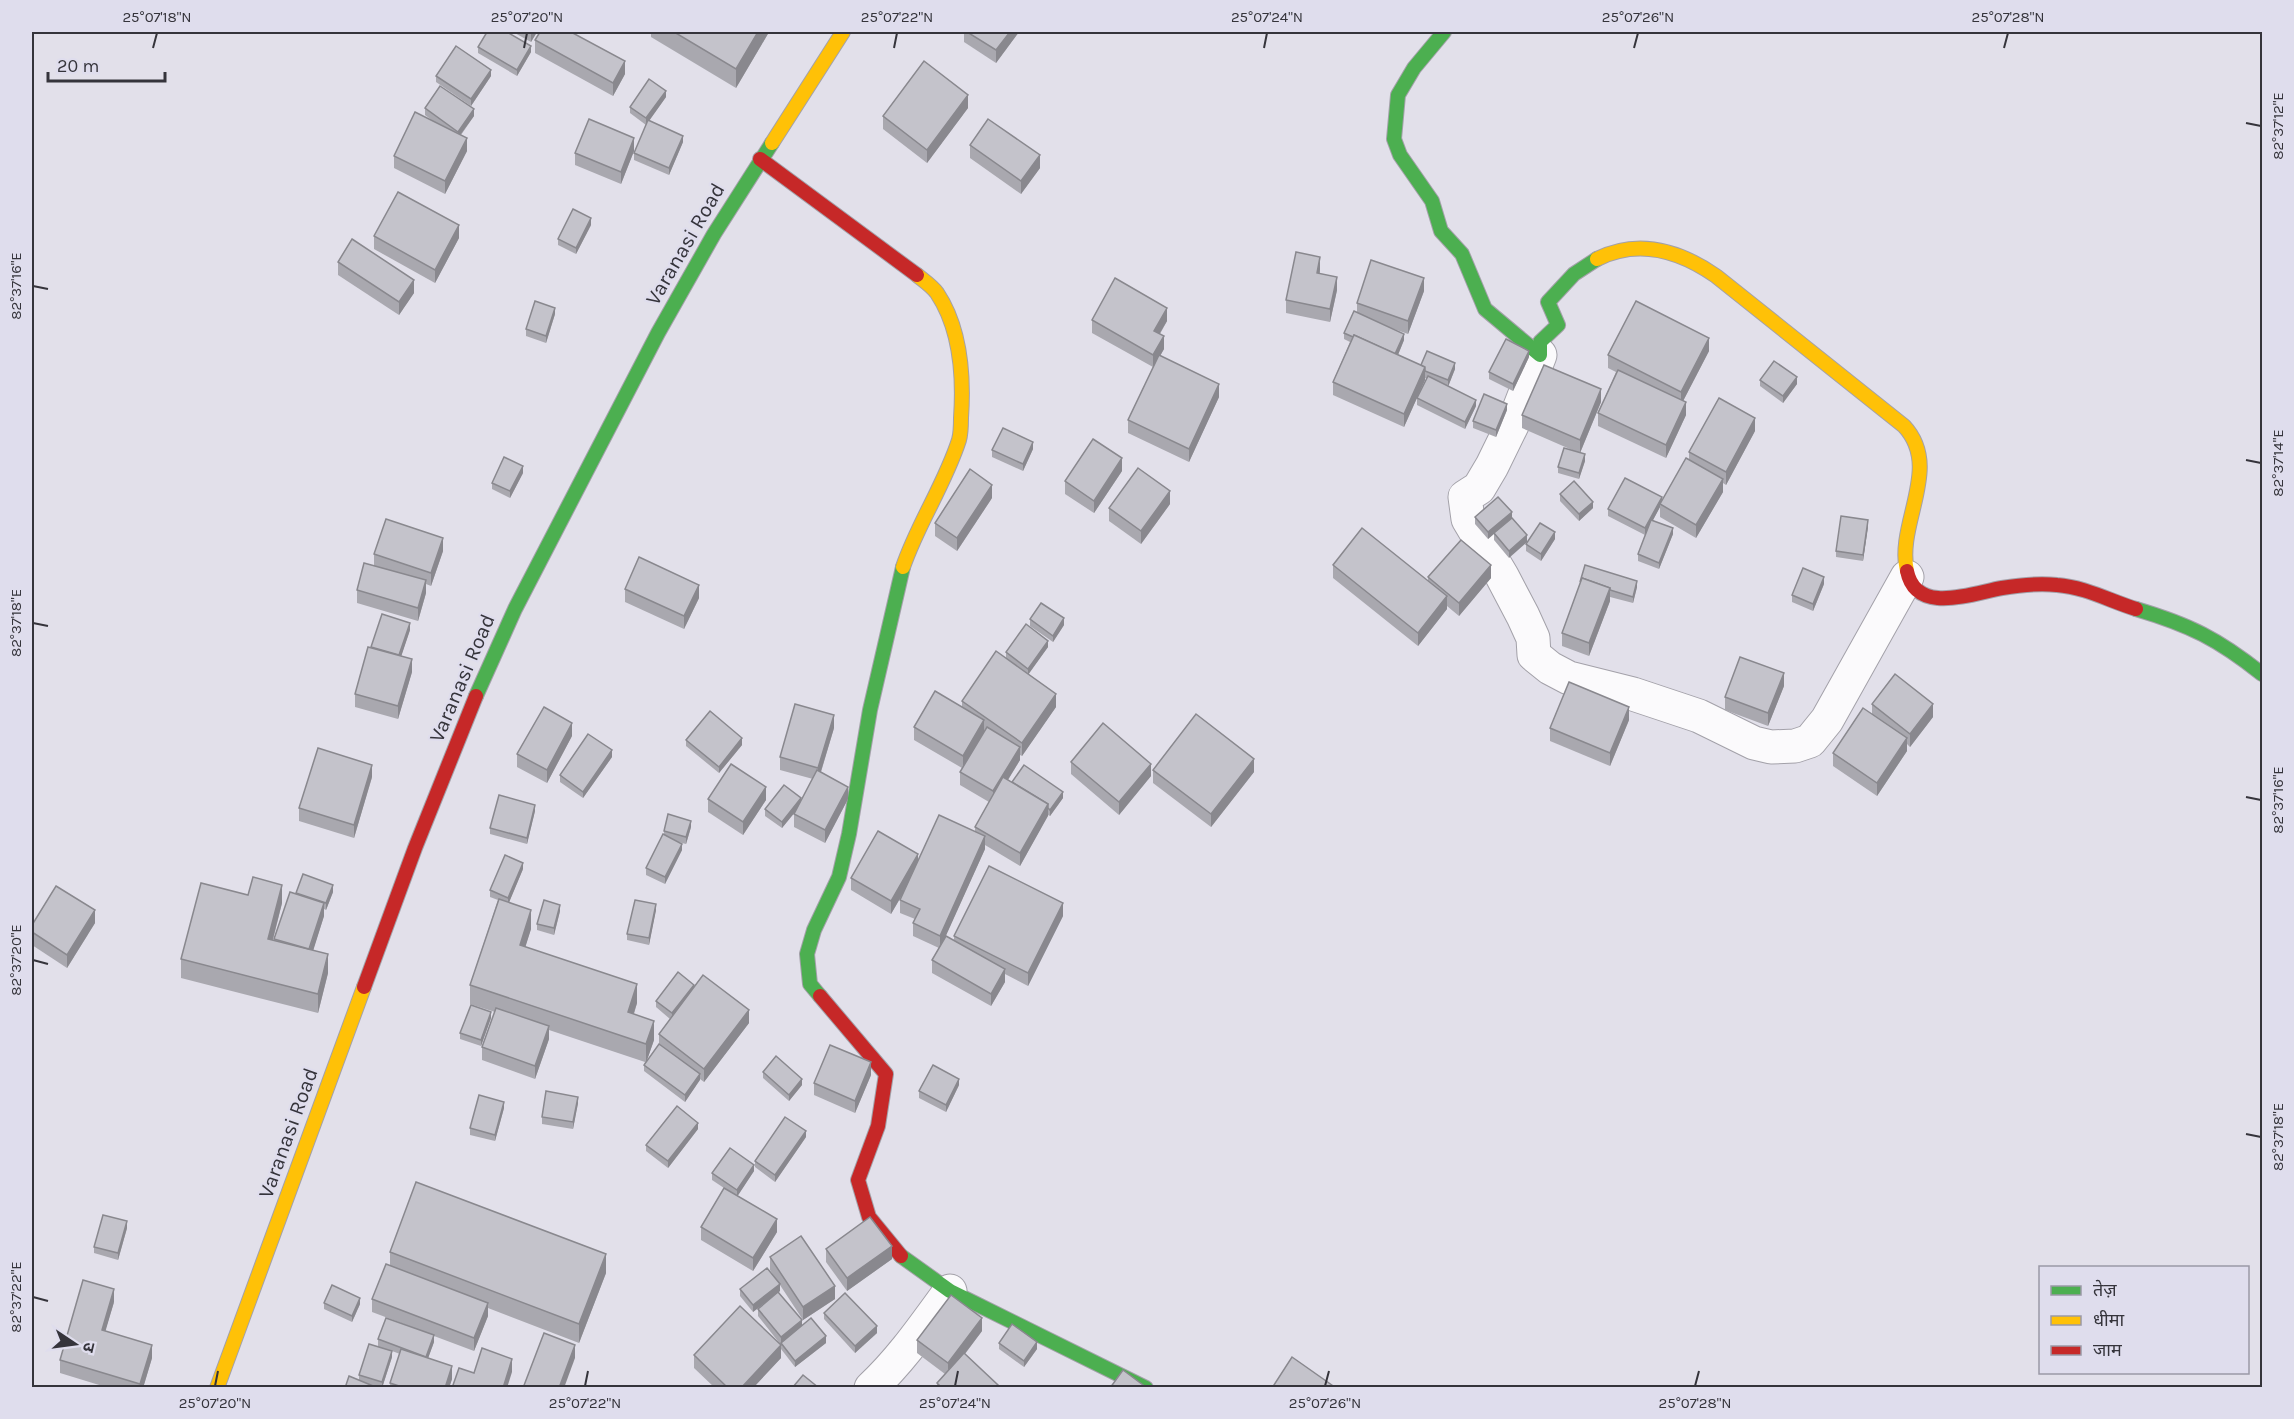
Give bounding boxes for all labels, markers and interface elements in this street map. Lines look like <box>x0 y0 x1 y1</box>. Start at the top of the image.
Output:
text: 25°07'18"N <box>122 8 192 26</box>
text: 25°07'20"N <box>491 8 563 26</box>
text: 25°07'22"N <box>861 8 933 26</box>
text: 25°07'24"N <box>1231 8 1303 26</box>
text: 25°07'26"N <box>1602 8 1674 26</box>
text: 25°07'28"N <box>1972 8 2044 26</box>
scale bar <box>48 45 165 83</box>
text: 20 m <box>57 55 99 77</box>
text: 82°37'12"E <box>2269 92 2287 160</box>
street label: Varanasi Road <box>640 179 730 309</box>
text: 82°37'16"E <box>7 252 25 320</box>
text: 82°37'14"E <box>2269 429 2287 497</box>
text: 82°37'18"E <box>7 589 25 657</box>
street label: Varanasi Road <box>424 610 500 746</box>
text: 82°37'16"E <box>2269 766 2287 834</box>
text: 82°37'20"E <box>7 924 25 996</box>
street label: Varanasi Road <box>253 1065 323 1201</box>
text: 82°37'18"E <box>2269 1103 2287 1171</box>
text: 82°37'22"E <box>7 1261 25 1333</box>
legend <box>2039 1266 2249 1374</box>
text: तेज़ <box>2093 1279 2117 1301</box>
text: धीमा <box>2093 1309 2124 1331</box>
north arrow <box>45 1314 105 1374</box>
text: जाम <box>2093 1339 2123 1361</box>
text: उ <box>79 1341 99 1355</box>
text: 25°07'20"N <box>179 1394 251 1412</box>
text: 25°07'22"N <box>549 1394 621 1412</box>
text: 25°07'24"N <box>919 1394 991 1412</box>
text: 25°07'26"N <box>1289 1394 1361 1412</box>
text: 25°07'28"N <box>1659 1394 1731 1412</box>

